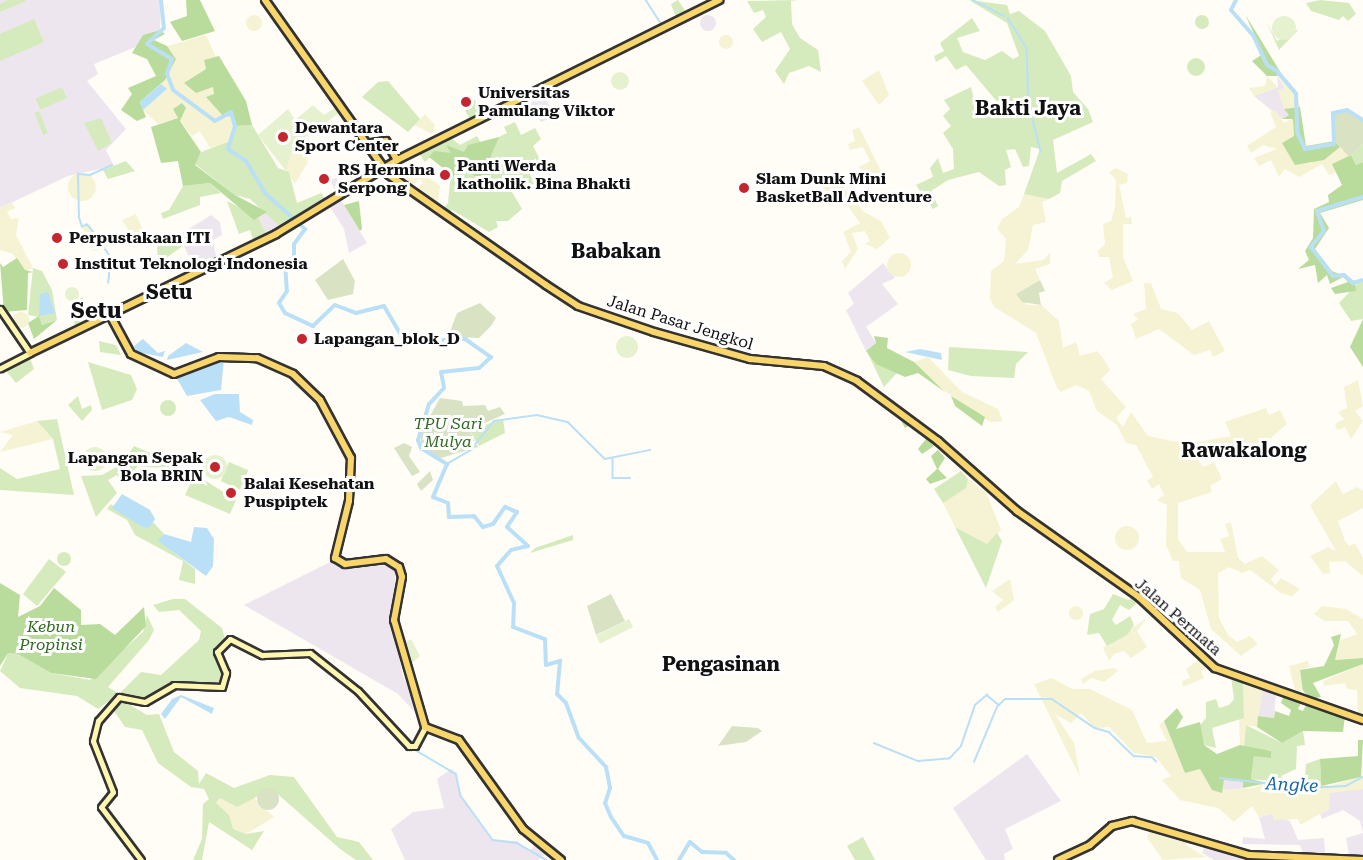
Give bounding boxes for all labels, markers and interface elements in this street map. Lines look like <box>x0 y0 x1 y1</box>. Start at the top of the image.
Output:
place label: Universitas Pamulang Viktor <box>478 83 615 121</box>
marker: Universitas Pamulang Viktor <box>459 95 473 109</box>
district label: Bakti Jaya <box>975 96 1081 120</box>
place label: Dewantara Sport Center <box>295 118 399 156</box>
marker: Dewantara Sport Center <box>276 130 290 144</box>
place label: Panti Werda katholik. Bina Bhakti <box>457 156 631 194</box>
place label: RS Hermina Serpong <box>338 160 435 198</box>
marker: Panti Werda katholik. Bina Bhakti <box>438 168 452 182</box>
place label: Slam Dunk Mini BasketBall Adventure <box>756 169 932 207</box>
marker: RS Hermina Serpong <box>315 170 333 188</box>
marker: Slam Dunk Mini BasketBall Adventure <box>737 181 751 195</box>
place label: Perpustakaan ITI <box>69 228 210 248</box>
marker: Perpustakaan ITI <box>50 231 64 245</box>
district label: Babakan <box>571 239 661 263</box>
place label: Institut Teknologi Indonesia <box>75 254 308 274</box>
marker: Institut Teknologi Indonesia <box>56 257 70 271</box>
district label: Setu <box>146 280 192 304</box>
street label: Jalan Pasar Jengkol <box>604 292 756 354</box>
district label: Setu <box>71 298 121 324</box>
place label: Lapangan_blok_D <box>314 329 460 349</box>
marker: Lapangan_blok_D <box>295 332 309 346</box>
park label: TPU Sari Mulya <box>414 414 482 452</box>
district label: Rawakalong <box>1181 438 1307 462</box>
place label: Lapangan Sepak Bola BRIN <box>68 448 203 486</box>
marker: Lapangan Sepak Bola BRIN <box>208 460 222 474</box>
place label: Balai Kesehatan Puspiptek <box>244 474 375 512</box>
marker: Balai Kesehatan Puspiptek <box>222 484 240 502</box>
street label: Jalan Permata <box>1131 574 1225 660</box>
park label: Kebun Propinsi <box>19 617 83 655</box>
district label: Pengasinan <box>662 652 780 676</box>
water label: Angke <box>1265 773 1319 797</box>

